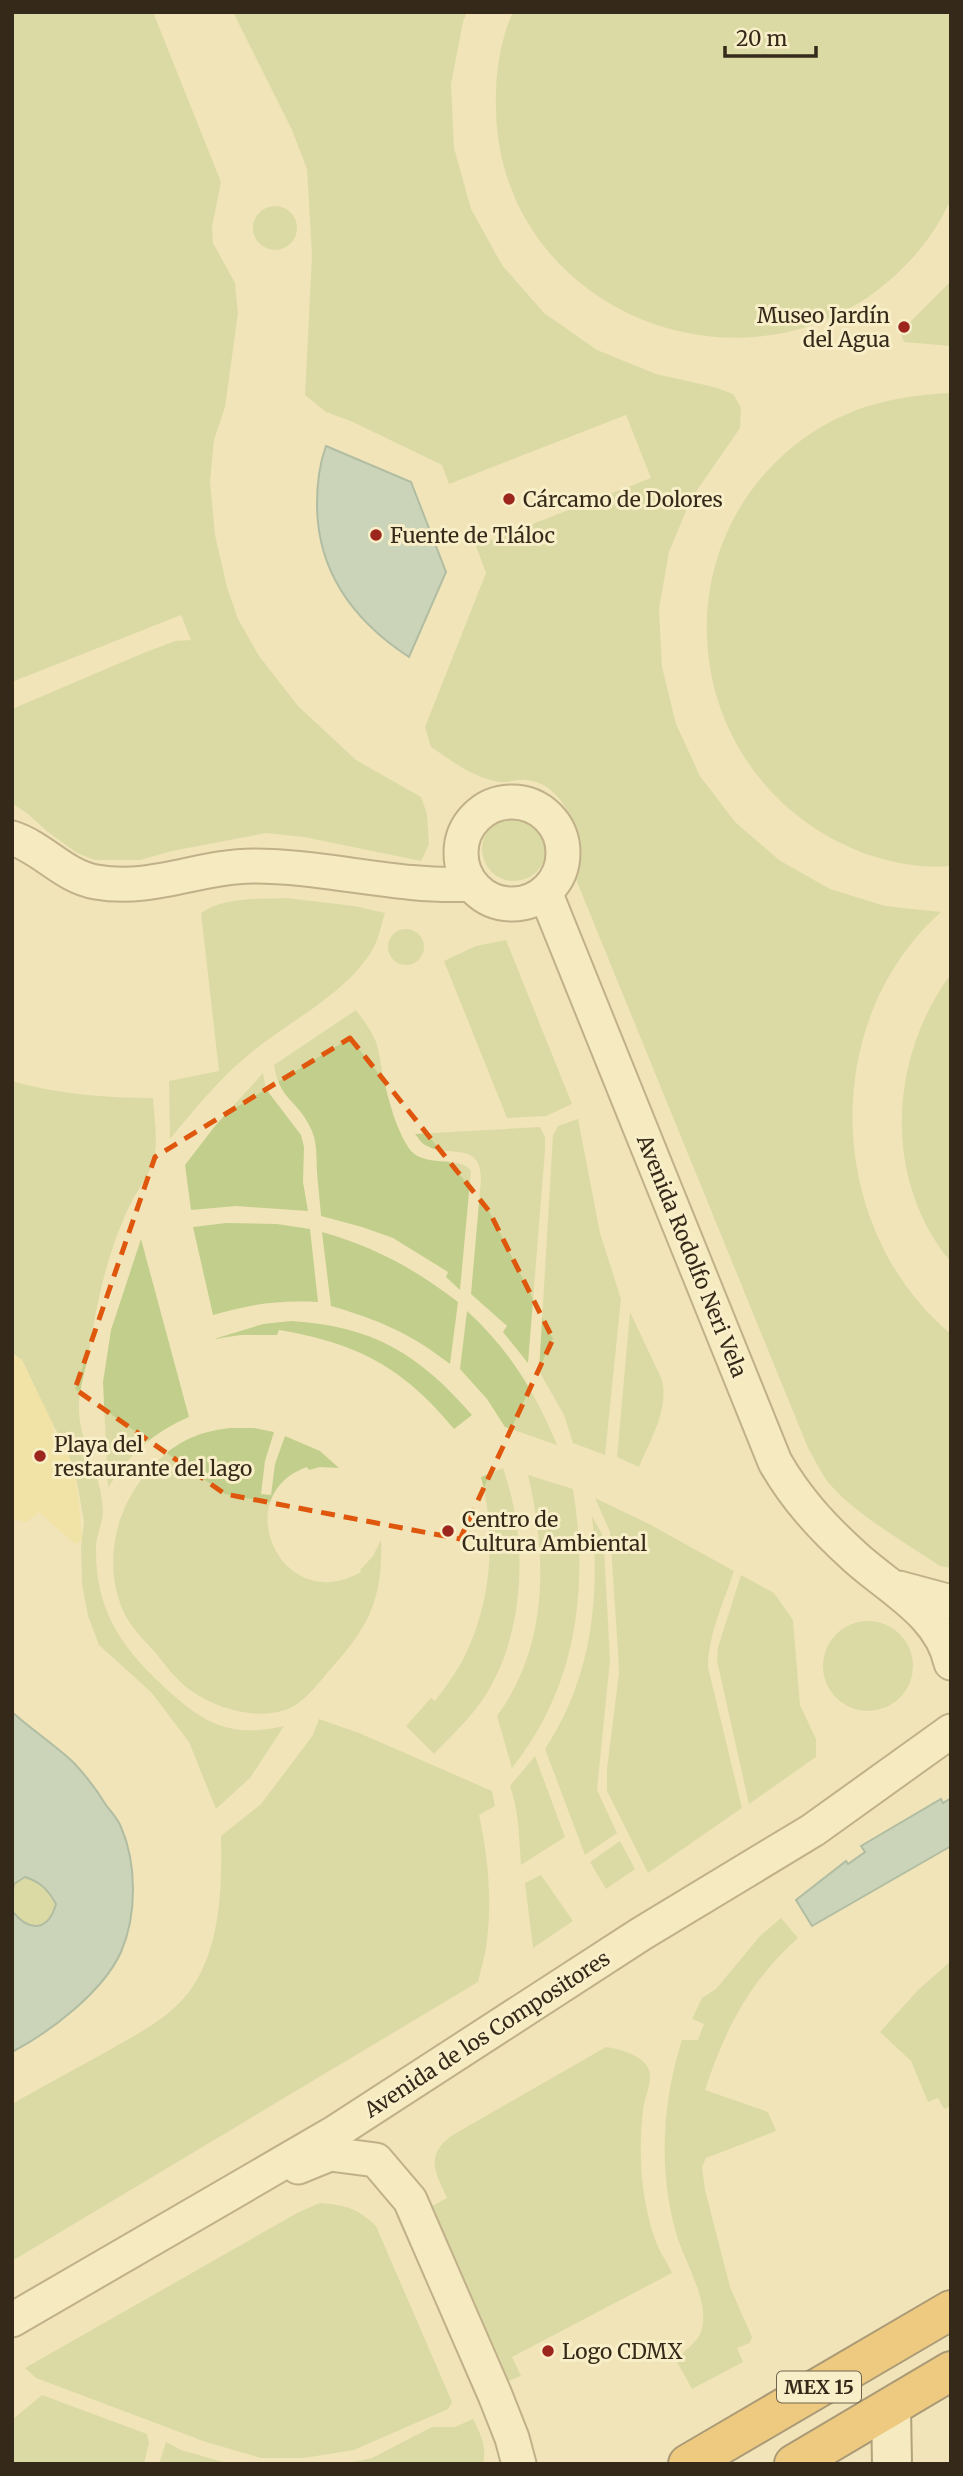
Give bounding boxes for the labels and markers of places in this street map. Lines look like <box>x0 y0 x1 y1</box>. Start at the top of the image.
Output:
place label: Museo Jardín del Agua <box>757 302 890 353</box>
marker: Museo Jardín del Agua <box>896 319 912 335</box>
place label: Cárcamo de Dolores <box>523 486 723 513</box>
marker: Cárcamo de Dolores <box>501 491 517 507</box>
place label: Fuente de Tláloc <box>390 522 555 549</box>
marker: Fuente de Tláloc <box>368 527 384 543</box>
place label: Playa del restaurante del lago <box>54 1431 252 1482</box>
marker: Playa del restaurante del lago <box>32 1448 48 1464</box>
place label: Centro de Cultura Ambiental <box>462 1506 647 1557</box>
marker: Centro de Cultura Ambiental <box>440 1523 456 1539</box>
place label: Logo CDMX <box>562 2338 683 2365</box>
marker: Logo CDMX <box>540 2343 556 2359</box>

